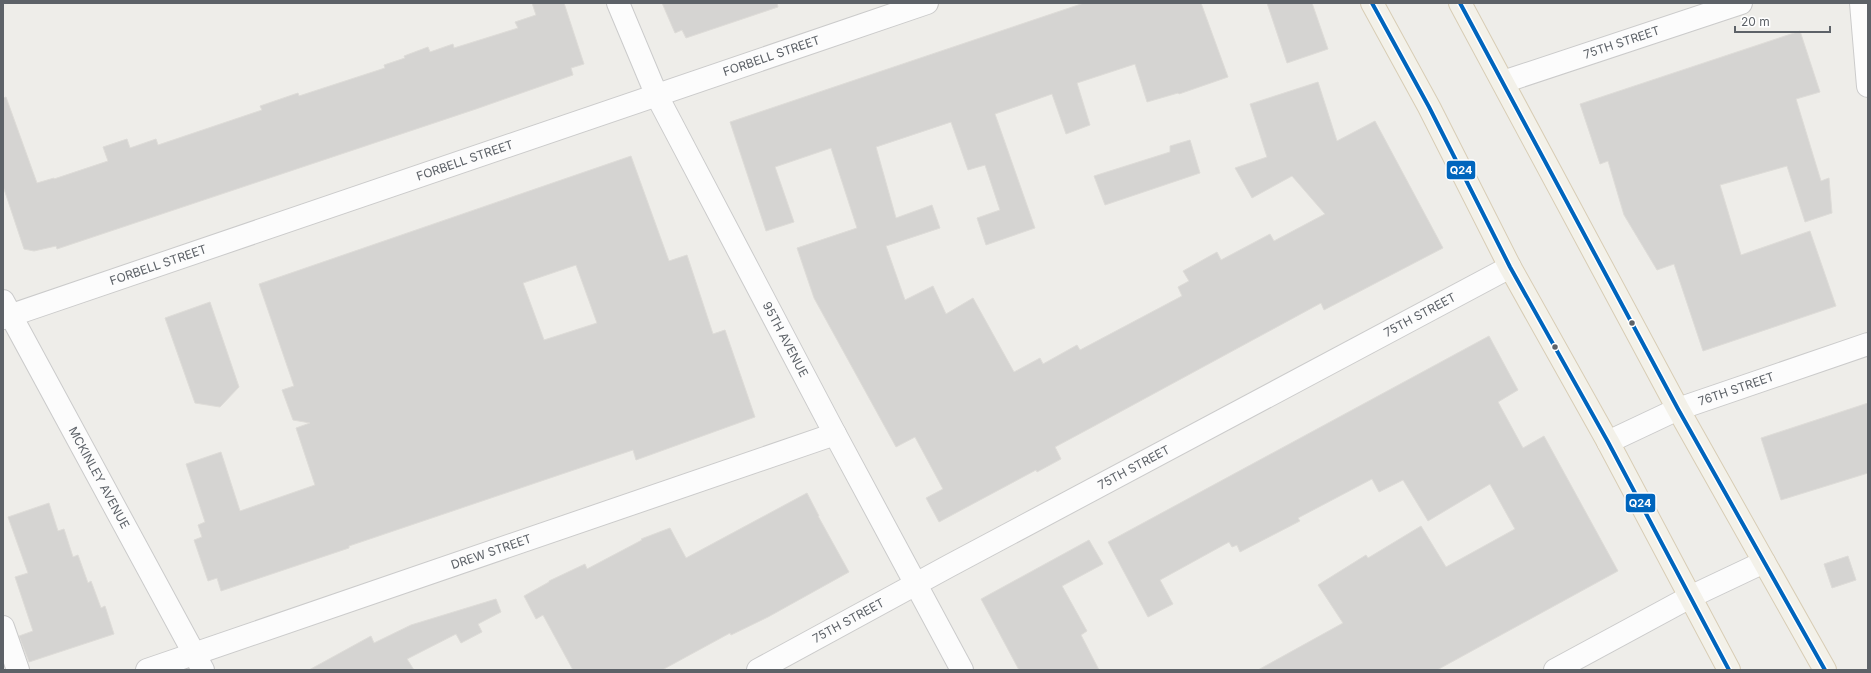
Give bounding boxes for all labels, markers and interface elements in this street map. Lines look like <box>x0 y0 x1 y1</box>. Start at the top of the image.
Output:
scale bar <box>1735 8 1830 34</box>
text: 20 m <box>1741 14 1770 29</box>
street label: 75TH STREET <box>1581 22 1662 62</box>
street label: FORBELL STREET <box>721 32 822 79</box>
street label: FORBELL STREET <box>414 137 515 184</box>
line badge: Q24 <box>1446 160 1476 180</box>
text: Q24 <box>1450 163 1472 177</box>
street label: FORBELL STREET <box>108 241 209 288</box>
street label: 75TH STREET <box>1381 289 1458 340</box>
street label: 95TH AVENUE <box>760 299 812 379</box>
unlabelled marker <box>1627 318 1637 328</box>
unlabelled marker <box>1550 342 1560 352</box>
street label: 76TH STREET <box>1696 369 1776 409</box>
street label: MCKINLEY AVENUE <box>66 424 133 531</box>
street label: 75TH STREET <box>1095 442 1172 492</box>
line badge: Q24 <box>1625 493 1656 513</box>
text: Q24 <box>1629 496 1651 510</box>
street label: DREW STREET <box>449 531 534 572</box>
street label: 75TH STREET <box>810 595 887 646</box>

